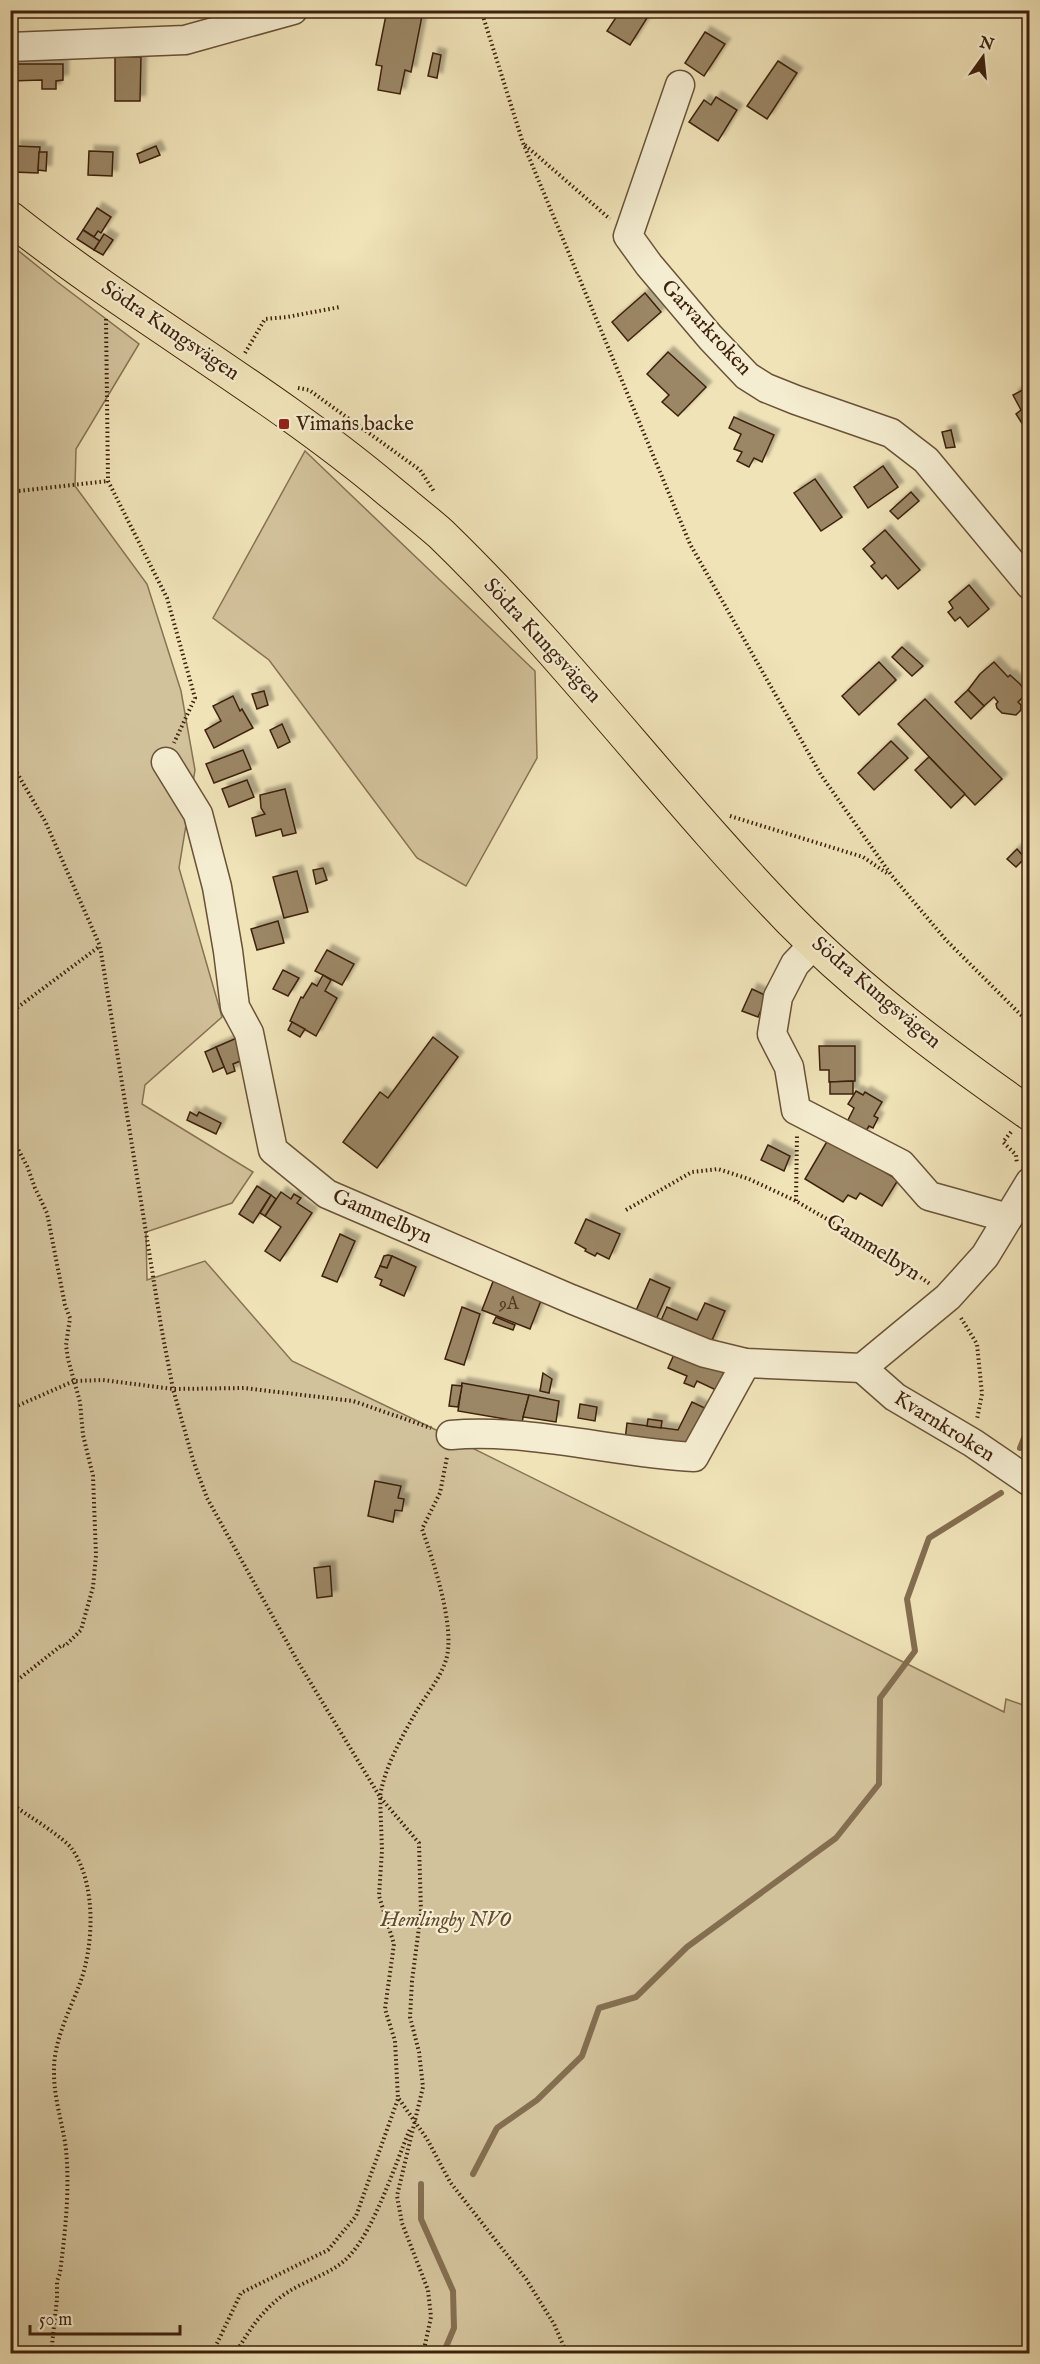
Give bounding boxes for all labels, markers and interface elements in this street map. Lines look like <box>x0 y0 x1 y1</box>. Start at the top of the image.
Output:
north arrow <box>953 27 1013 87</box>
text: N <box>976 33 996 56</box>
street label: Garvarkroken <box>655 274 757 382</box>
street label: Södra Kungsvägen <box>96 275 244 387</box>
place label: Vimans backe <box>295 411 414 438</box>
marker: Vimans backe <box>277 417 291 431</box>
street label: Södra Kungsvägen <box>477 573 607 709</box>
street label: Södra Kungsvägen <box>806 931 946 1055</box>
street label: Gammelbyn <box>328 1183 436 1251</box>
street label: Gammelbyn <box>821 1208 925 1288</box>
house number: 9A <box>498 1293 520 1316</box>
street label: Kvarnkroken <box>889 1385 999 1469</box>
park label: Hemlingby NVO <box>380 1907 512 1934</box>
scale bar <box>30 2298 180 2336</box>
text: 50 m <box>39 2309 72 2332</box>

